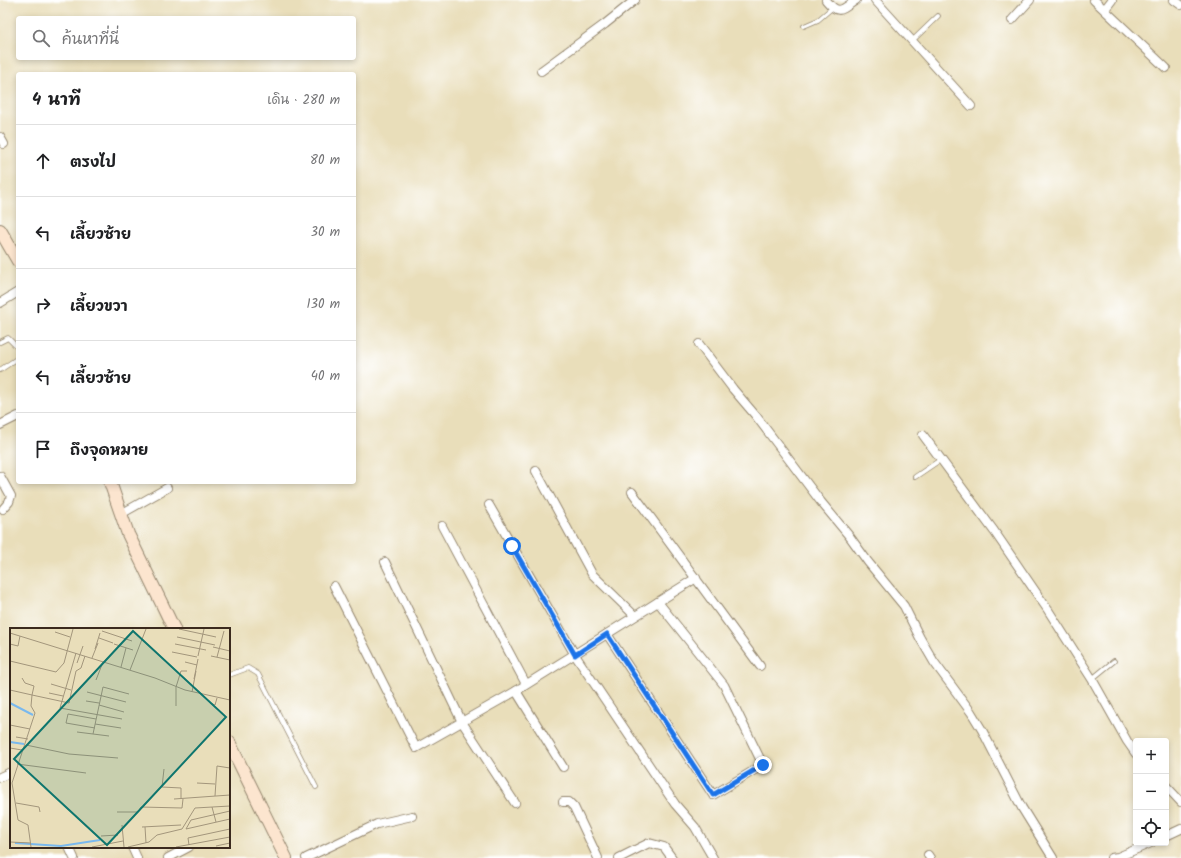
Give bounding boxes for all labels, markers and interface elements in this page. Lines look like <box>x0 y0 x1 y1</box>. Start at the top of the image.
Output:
search box <box>16 16 356 60</box>
icon: search <box>30 27 52 49</box>
text: ค้นหาที่นี่ <box>62 28 119 52</box>
text: 4 นาที <box>32 87 81 114</box>
text: เดิน · 280 m <box>267 90 340 111</box>
icon: ahead <box>32 150 54 172</box>
text: 80 m <box>310 150 340 171</box>
text: ตรงไป <box>70 151 116 175</box>
icon: left <box>32 222 54 244</box>
text: 30 m <box>311 222 340 243</box>
text: เลี้ยวซ้าย <box>70 223 131 247</box>
icon: right <box>32 294 54 316</box>
text: 130 m <box>306 294 340 315</box>
text: เลี้ยวขวา <box>70 295 128 319</box>
icon: left <box>32 366 54 388</box>
text: 40 m <box>311 366 340 387</box>
text: เลี้ยวซ้าย <box>70 367 131 391</box>
icon: arrive <box>32 438 54 460</box>
text: ถึงจุดหมาย <box>70 439 148 463</box>
route start <box>503 537 521 555</box>
inset map <box>10 628 230 848</box>
map controls <box>1133 738 1169 846</box>
button: + <box>1133 738 1169 774</box>
route end <box>754 756 772 774</box>
button: − <box>1133 774 1169 810</box>
button: locate <box>1133 810 1169 846</box>

